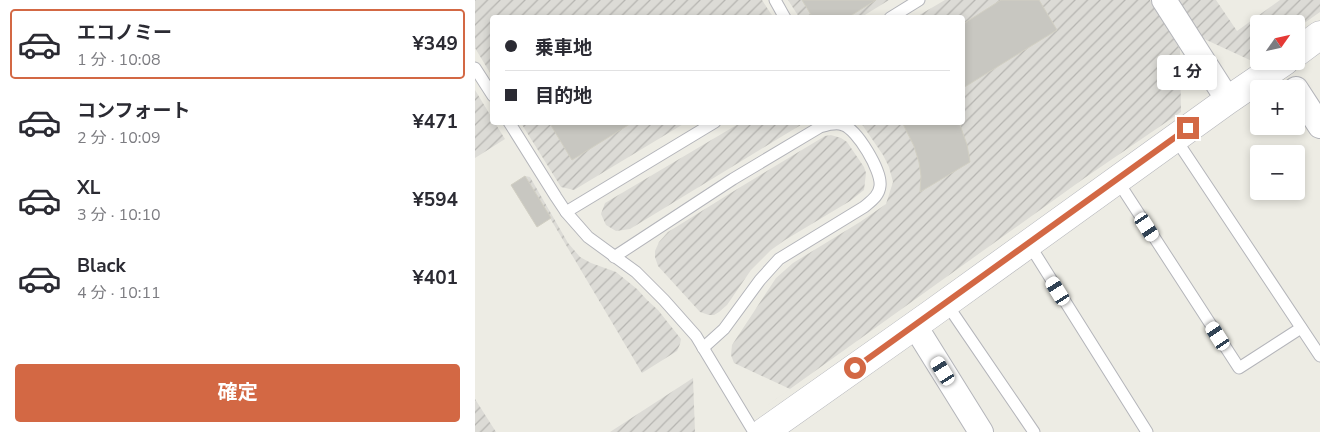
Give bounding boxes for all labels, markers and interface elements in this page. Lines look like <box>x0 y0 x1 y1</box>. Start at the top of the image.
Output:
north arrow <box>1250 15 1305 70</box>
map controls <box>1250 15 1305 200</box>
text: エコノミー <box>77 20 172 46</box>
icon: car <box>17 22 62 67</box>
text: ¥349 <box>412 31 458 57</box>
text: 乗車地 <box>535 35 592 61</box>
text: 1 分 · 10:08 <box>77 49 161 71</box>
callout: 1 分 <box>1158 56 1218 90</box>
text: 1 分 <box>1172 61 1202 83</box>
button: + <box>1250 80 1305 135</box>
text: 目的地 <box>535 83 592 109</box>
text: コンフォート <box>77 98 190 124</box>
icon: car <box>17 100 62 145</box>
text: ¥471 <box>412 109 458 135</box>
route end <box>1177 117 1199 139</box>
text: 2 分 · 10:09 <box>77 127 161 149</box>
button: − <box>1250 145 1305 200</box>
text: XL <box>77 175 100 201</box>
icon: car <box>17 178 62 223</box>
text: ¥594 <box>412 187 458 213</box>
text: 3 分 · 10:10 <box>77 204 161 226</box>
car <box>1132 210 1161 244</box>
text: Black <box>77 253 126 279</box>
icon: car <box>17 256 62 301</box>
text: ¥401 <box>412 265 458 291</box>
car <box>1043 274 1072 308</box>
text: 4 分 · 10:11 <box>77 282 161 304</box>
car <box>1203 319 1232 353</box>
car <box>928 354 957 388</box>
route start <box>844 357 866 379</box>
button: 確定 <box>15 364 460 422</box>

